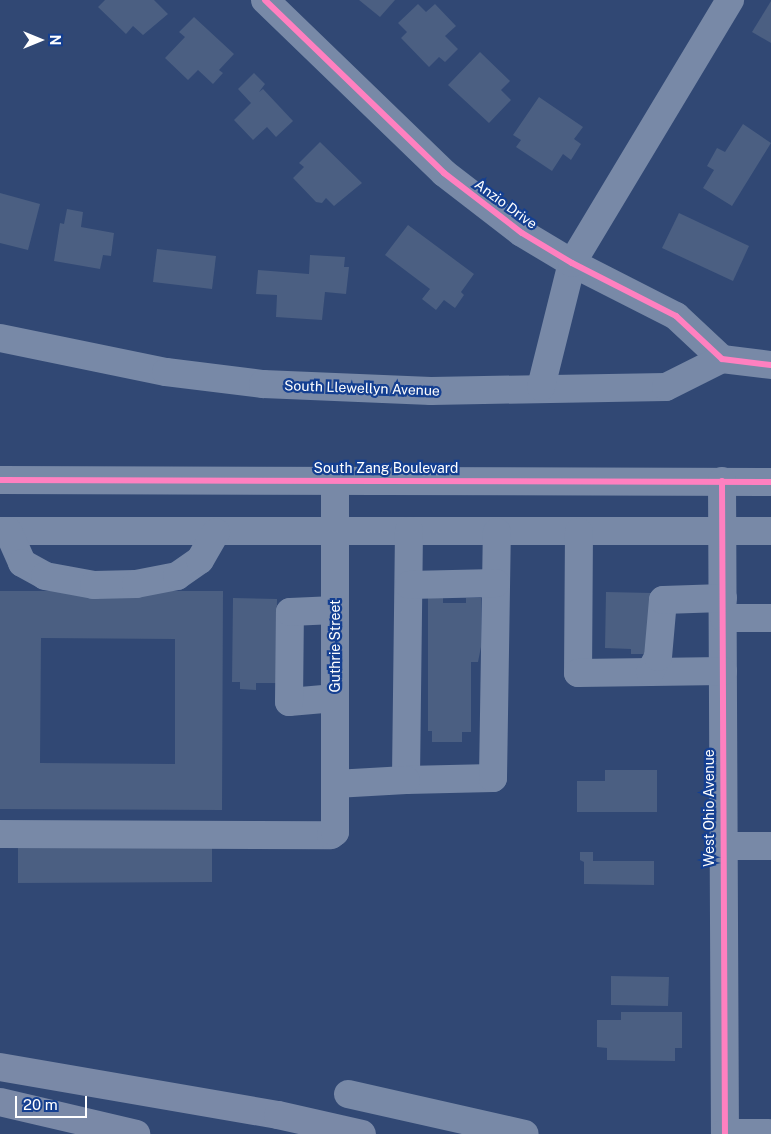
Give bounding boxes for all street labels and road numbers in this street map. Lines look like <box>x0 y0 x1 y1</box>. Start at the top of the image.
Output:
street label: Anzio Drive <box>472 176 540 232</box>
street label: South Llewellyn Avenue <box>284 377 440 399</box>
street label: South Zang Boulevard <box>314 460 458 476</box>
street label: Guthrie Street <box>327 599 343 693</box>
street label: West Ohio Avenue <box>701 749 717 867</box>

